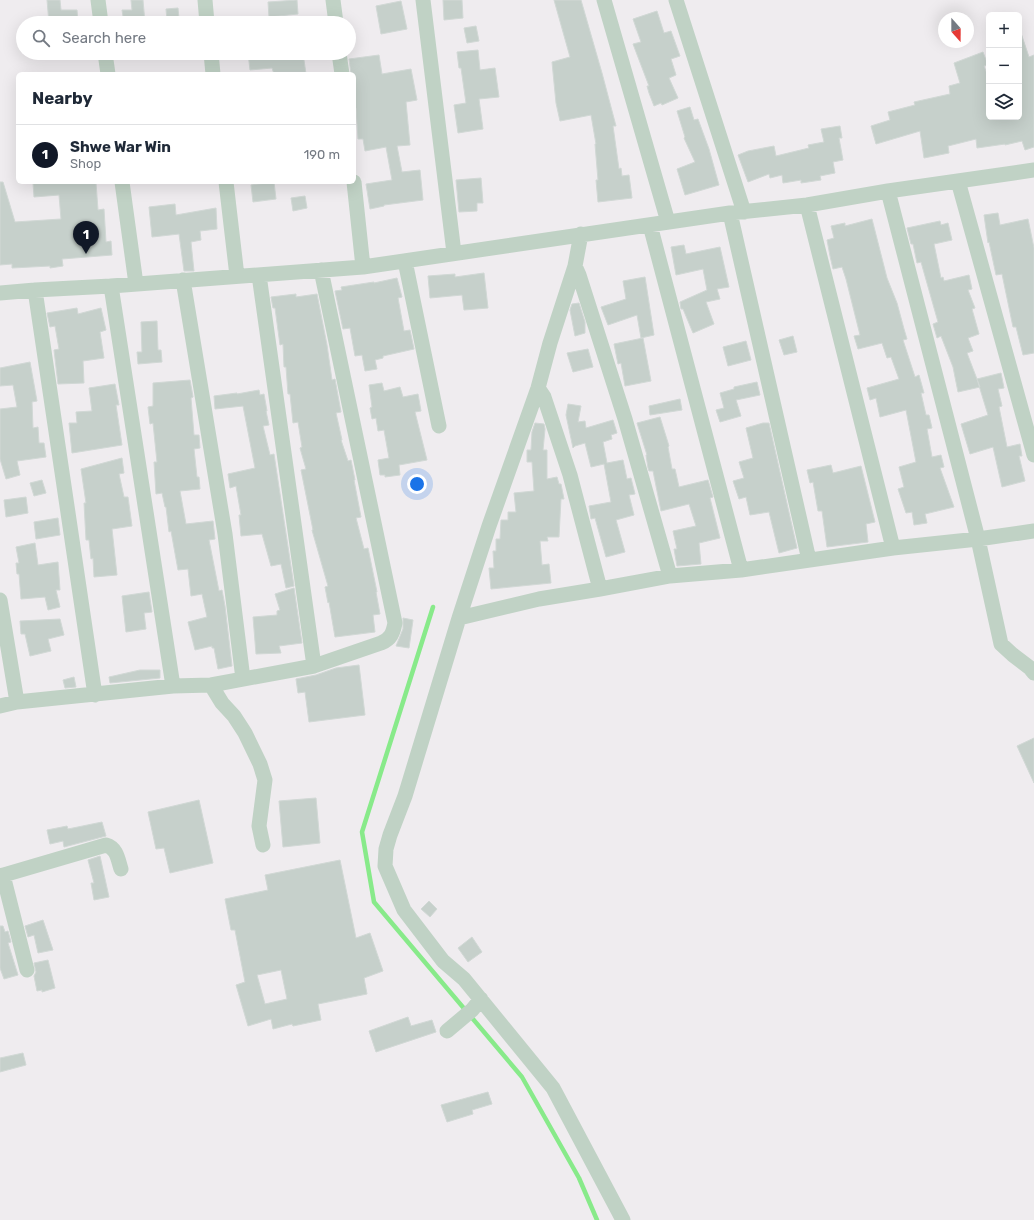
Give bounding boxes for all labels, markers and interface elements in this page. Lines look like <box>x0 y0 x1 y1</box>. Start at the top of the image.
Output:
north arrow <box>938 12 974 48</box>
map controls <box>986 12 1022 120</box>
button: + <box>986 12 1022 48</box>
search box <box>16 16 356 60</box>
icon: search <box>30 27 52 49</box>
text: Search here <box>62 29 146 47</box>
button: − <box>986 48 1022 84</box>
button: layers <box>986 84 1022 120</box>
text: Nearby <box>32 88 93 108</box>
text: Shwe War Win <box>70 138 171 156</box>
text: 1 <box>42 147 48 162</box>
text: 190 m <box>304 147 340 162</box>
text: Shop <box>70 156 101 171</box>
pin: 1 <box>73 221 99 254</box>
your location <box>407 474 427 494</box>

